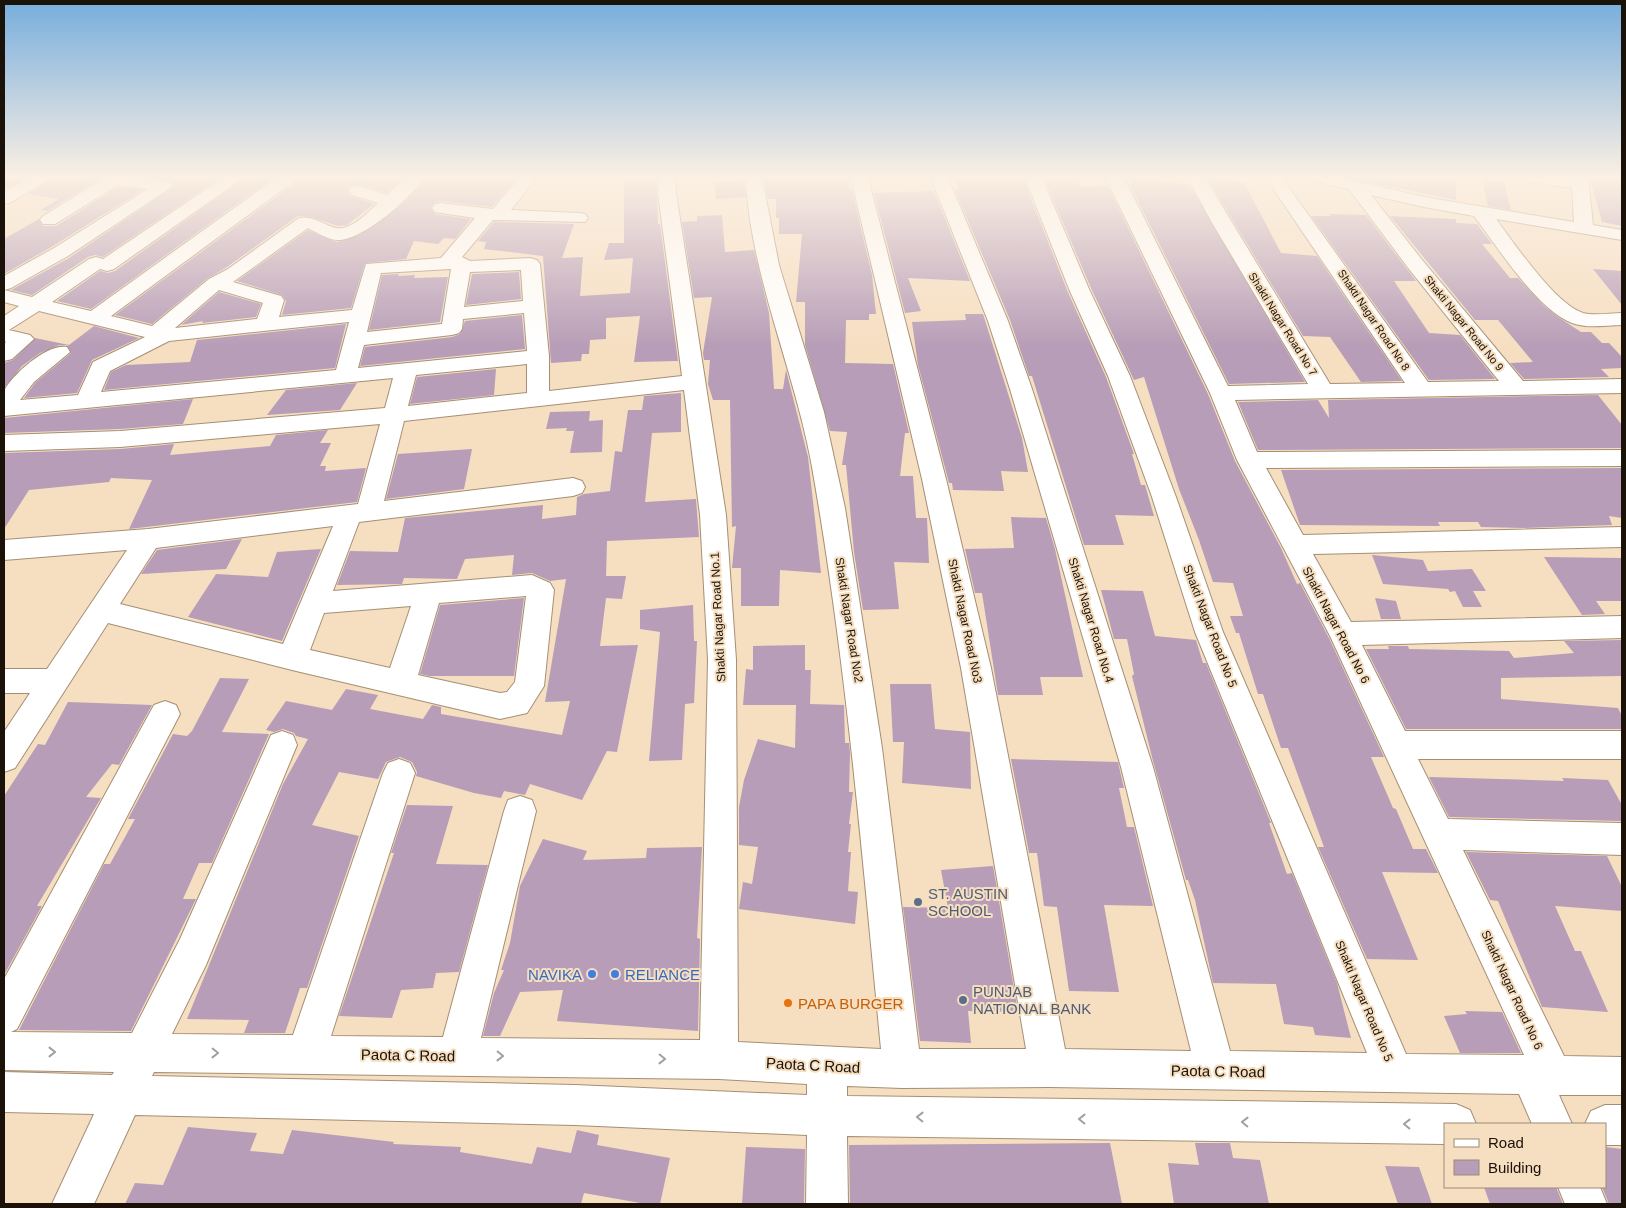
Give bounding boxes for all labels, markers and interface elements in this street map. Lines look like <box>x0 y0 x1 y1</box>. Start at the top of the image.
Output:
street label: Shakti Nagar Road No 8 <box>1336 267 1412 373</box>
street label: Shakti Nagar Road No 7 <box>1246 270 1320 378</box>
street label: Shakti Nagar Road No 9 <box>1422 273 1506 373</box>
street label: Shakti Nagar Road No.1 <box>708 551 728 682</box>
street label: Shakti Nagar Road No2 <box>832 556 866 684</box>
street label: Shakti Nagar Road No.4 <box>1065 556 1117 685</box>
street label: Shakti Nagar Road No3 <box>945 558 985 685</box>
street label: Shakti Nagar Road No 5 <box>1180 563 1240 690</box>
street label: Shakti Nagar Road No 6 <box>1299 564 1373 686</box>
place label: ST. AUSTIN SCHOOL <box>928 885 1008 919</box>
marker: ST. AUSTIN SCHOOL <box>912 896 924 908</box>
street label: Shakti Nagar Road No 6 <box>1478 928 1546 1052</box>
street label: Shakti Nagar Road No 5 <box>1332 938 1396 1064</box>
place label: NAVIKA <box>528 966 582 983</box>
place label: RELIANCE <box>625 966 700 983</box>
marker: NAVIKA <box>586 968 598 980</box>
marker: RELIANCE <box>609 968 621 980</box>
place label: PUNJAB NATIONAL BANK <box>973 983 1091 1017</box>
marker: PUNJAB NATIONAL BANK <box>957 994 969 1006</box>
place label: PAPA BURGER <box>798 995 903 1012</box>
marker: PAPA BURGER <box>782 997 794 1009</box>
street label: Paota C Road <box>361 1046 455 1064</box>
one-way arrow <box>49 1047 57 1057</box>
one-way arrow <box>212 1048 219 1058</box>
one-way arrow <box>496 1051 504 1061</box>
one-way arrow <box>659 1054 667 1064</box>
street label: Paota C Road <box>766 1054 860 1076</box>
street label: Paota C Road <box>1171 1062 1265 1080</box>
one-way arrow <box>916 1112 924 1123</box>
one-way arrow <box>1078 1114 1086 1125</box>
one-way arrow <box>1241 1116 1249 1127</box>
one-way arrow <box>1403 1119 1411 1129</box>
legend <box>1444 1123 1606 1188</box>
text: Road <box>1488 1134 1524 1151</box>
text: Building <box>1488 1159 1541 1176</box>

